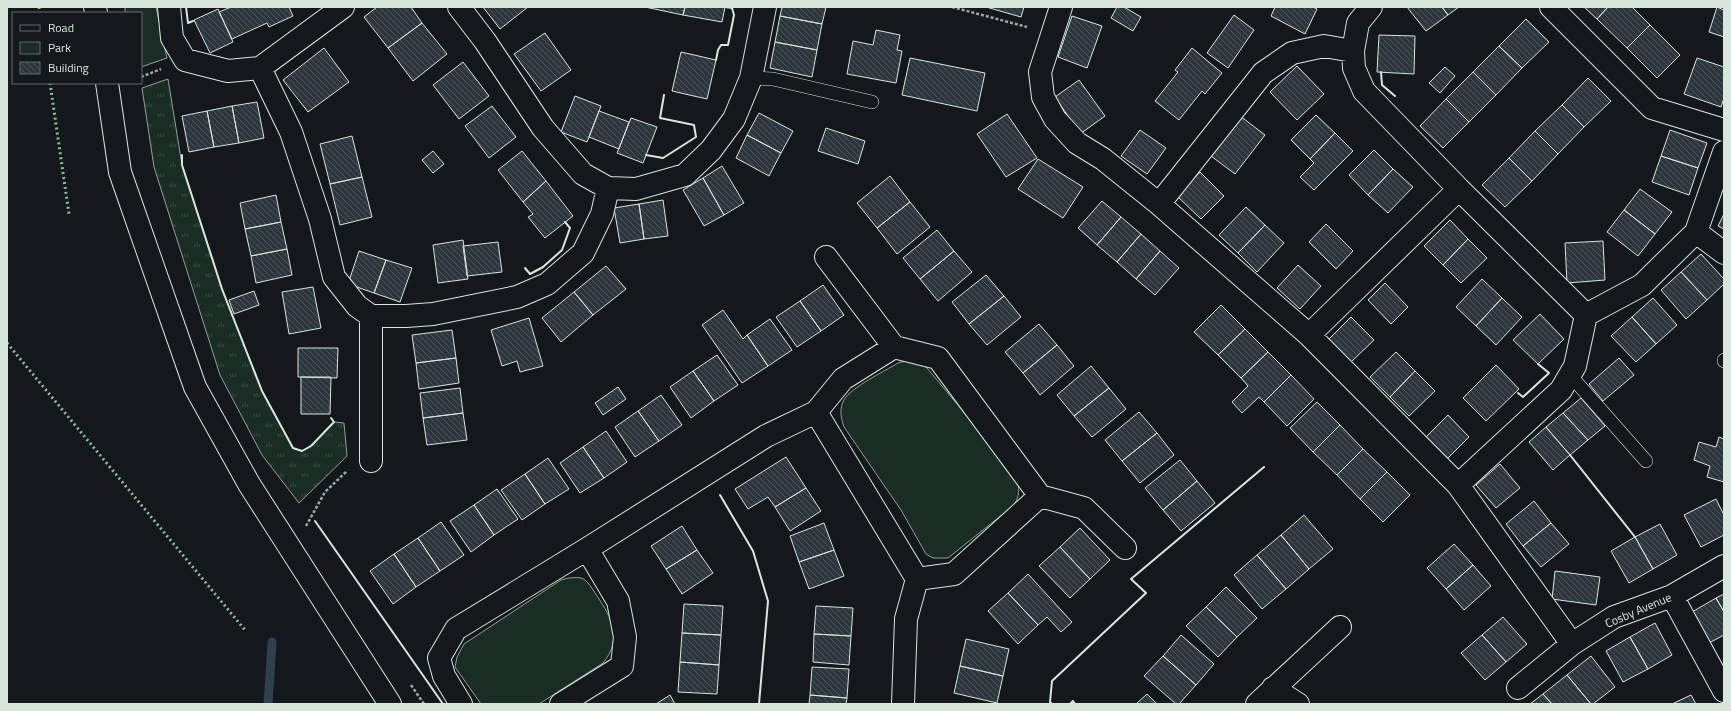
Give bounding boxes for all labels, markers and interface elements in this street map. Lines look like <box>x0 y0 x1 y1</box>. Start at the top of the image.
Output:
legend <box>12 12 142 84</box>
text: Road <box>48 18 74 37</box>
text: Park <box>48 38 71 57</box>
text: Building <box>48 58 89 77</box>
street label: Cosby Avenue <box>1602 587 1674 633</box>

